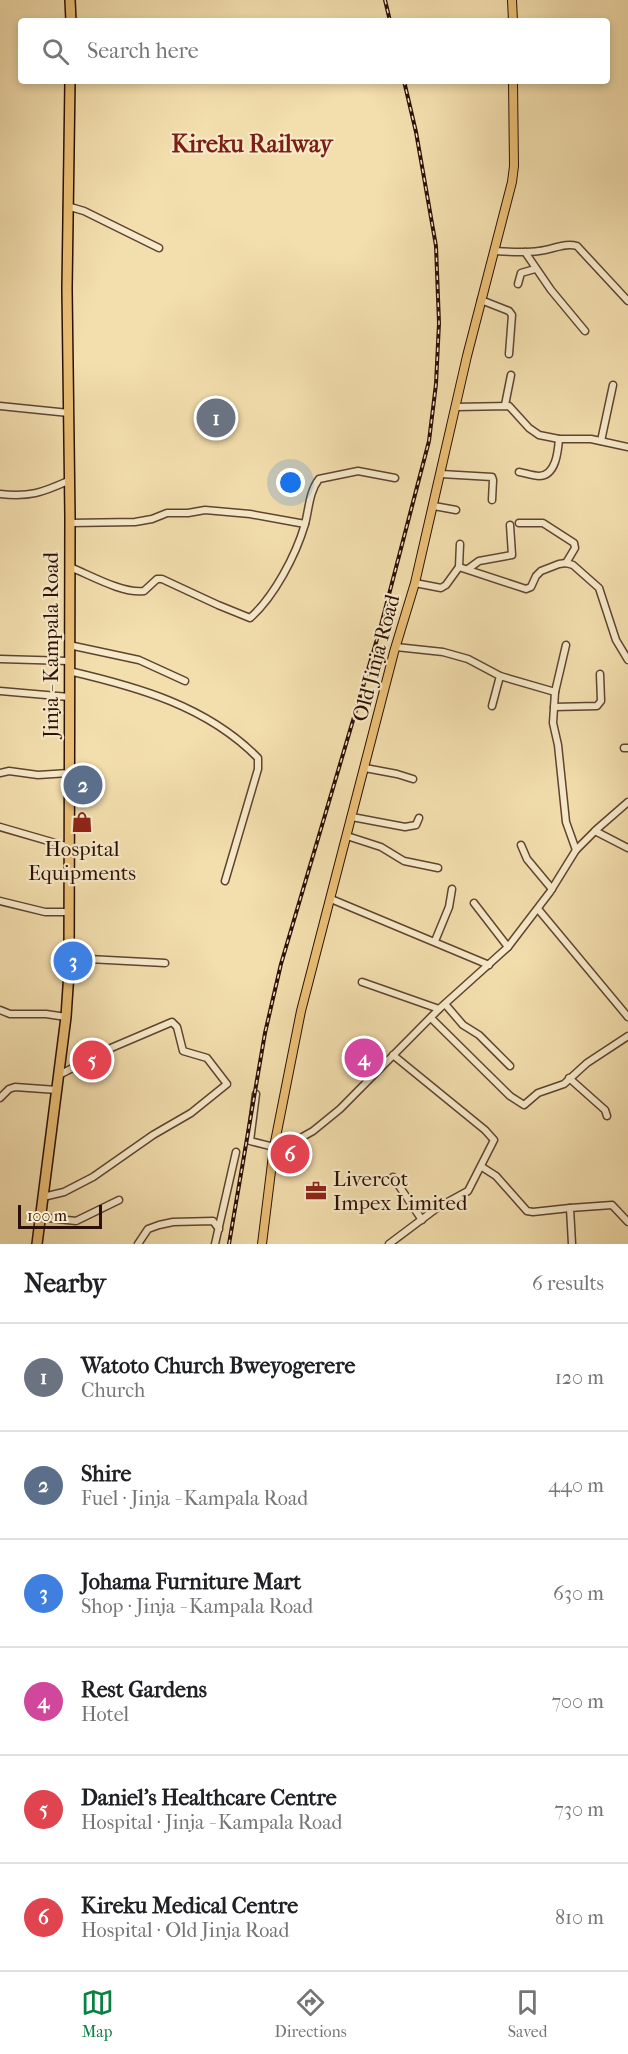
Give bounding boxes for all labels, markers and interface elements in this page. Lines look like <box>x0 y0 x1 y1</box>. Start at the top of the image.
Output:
search box <box>18 18 610 84</box>
icon: search <box>39 35 72 68</box>
text: Search here <box>87 38 199 64</box>
district label: Kireku Railway <box>172 130 334 158</box>
pin: 1 <box>196 396 236 440</box>
your location <box>276 468 305 497</box>
street label: Jinja - Kampala Road <box>39 551 63 740</box>
street label: Old Jinja Road <box>348 591 405 724</box>
pin: 2 <box>64 762 103 808</box>
shop icon: Hospital Equipments <box>70 810 94 834</box>
place label: Hospital Equipments <box>28 837 136 885</box>
pin: 3 <box>54 938 92 984</box>
pin: 4 <box>344 1036 384 1080</box>
pin: 5 <box>72 1038 112 1082</box>
pin: 6 <box>270 1132 310 1176</box>
place label: Livercot Impex Limited <box>333 1167 468 1215</box>
office icon: Livercot Impex Limited <box>304 1179 328 1203</box>
scale bar <box>18 1202 102 1230</box>
text: 100 m <box>27 1206 67 1225</box>
text: Nearby <box>24 1268 106 1299</box>
text: 6 results <box>532 1272 604 1295</box>
text: Watoto Church Bweyogerere <box>81 1353 355 1379</box>
text: 1 <box>40 1366 47 1389</box>
text: 120 m <box>555 1366 604 1389</box>
text: Church <box>81 1379 145 1402</box>
text: Shire <box>81 1461 131 1487</box>
text: 2 <box>38 1474 49 1497</box>
text: 440 m <box>548 1474 604 1497</box>
text: Fuel · Jinja - Kampala Road <box>81 1487 308 1510</box>
text: Johama Furniture Mart <box>81 1569 301 1595</box>
text: 3 <box>39 1582 48 1605</box>
text: 630 m <box>553 1582 604 1605</box>
text: Shop · Jinja - Kampala Road <box>81 1595 313 1618</box>
text: Rest Gardens <box>81 1677 207 1703</box>
text: 4 <box>38 1690 49 1713</box>
text: 700 m <box>551 1690 604 1713</box>
text: Hotel <box>81 1703 129 1726</box>
text: Daniel's Healthcare Centre <box>81 1785 337 1811</box>
text: 5 <box>39 1798 48 1821</box>
text: 730 m <box>554 1798 604 1821</box>
text: Hospital · Jinja - Kampala Road <box>81 1811 342 1834</box>
text: Kireku Medical Centre <box>81 1893 298 1919</box>
text: 6 <box>38 1906 49 1929</box>
text: 810 m <box>555 1906 604 1929</box>
text: Hospital · Old Jinja Road <box>81 1919 290 1942</box>
tab: Map <box>81 1986 114 2041</box>
tab: Directions <box>275 1986 347 2041</box>
tab: Saved <box>508 1986 547 2041</box>

